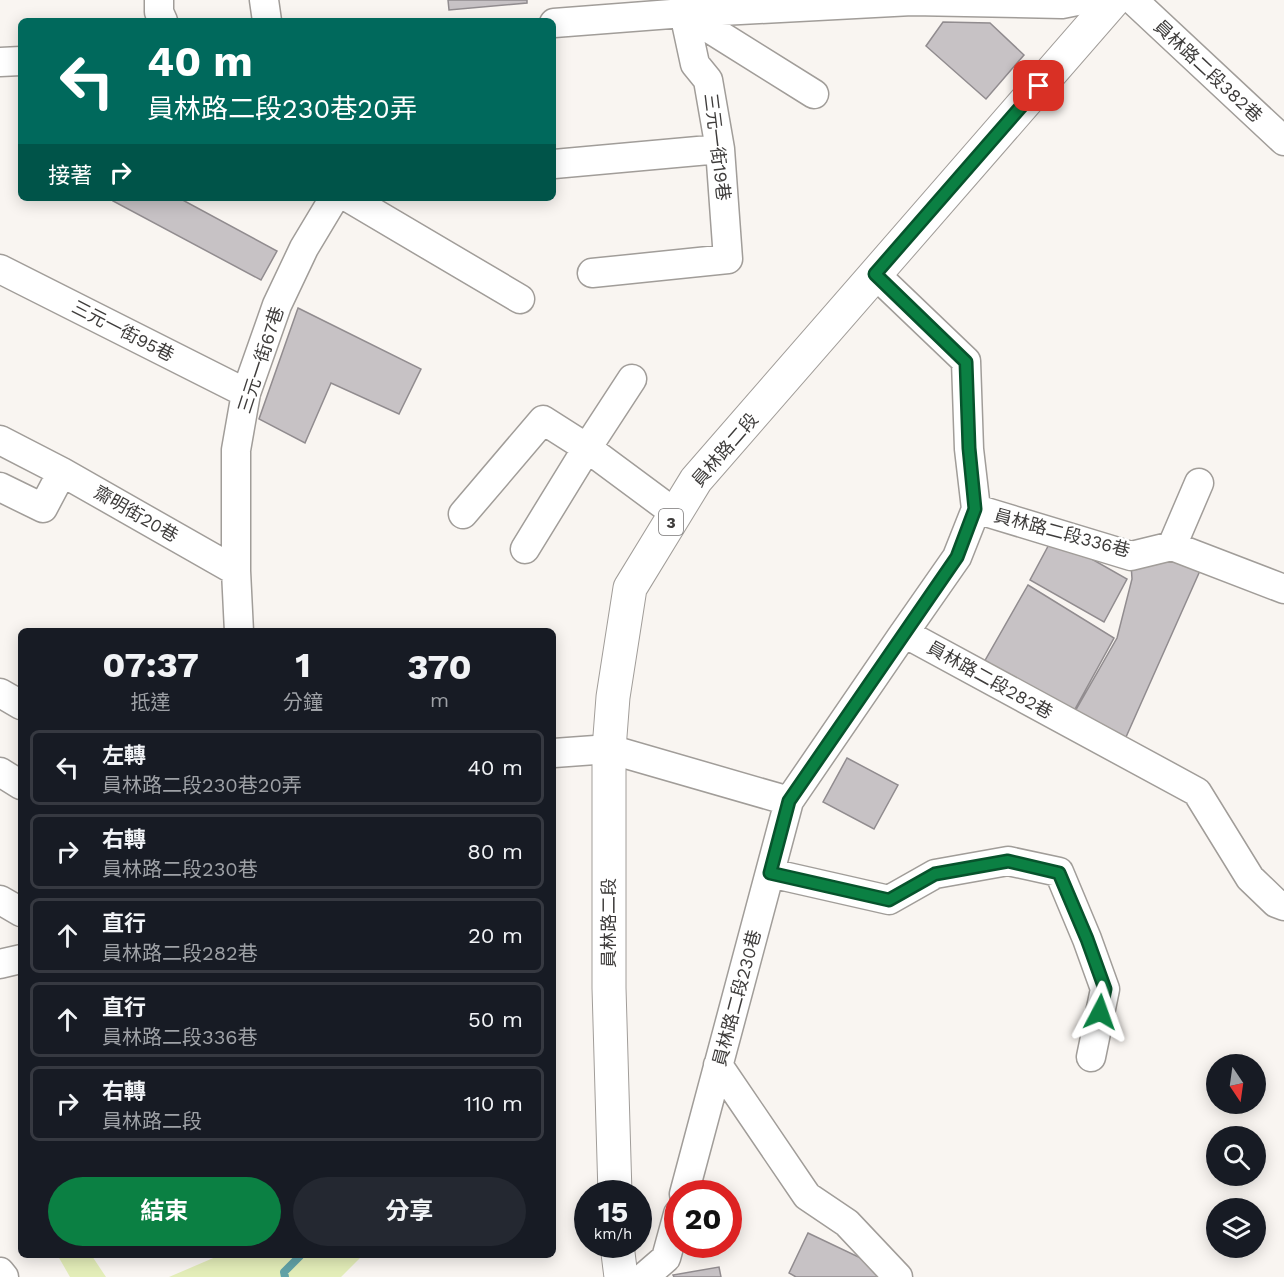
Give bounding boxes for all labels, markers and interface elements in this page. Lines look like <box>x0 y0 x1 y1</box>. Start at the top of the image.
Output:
street label: 員林路二段382巷 <box>1150 15 1267 126</box>
text: 40 m <box>147 37 253 86</box>
icon: left <box>48 42 126 120</box>
pin <box>1013 60 1064 111</box>
icon: arrive <box>1022 69 1055 102</box>
street label: 三元一街19巷 <box>700 92 735 202</box>
text: 員林路二段230巷20弄 <box>147 93 417 125</box>
icon: right <box>104 156 137 189</box>
text: 接著 <box>48 163 92 188</box>
street label: 三元一街95巷 <box>69 296 178 365</box>
street label: 三元一街67巷 <box>233 304 288 416</box>
street label: 員林路二段 <box>687 409 762 491</box>
street label: 齋明街20巷 <box>90 481 182 546</box>
street label: 員林路二段336巷 <box>992 504 1132 561</box>
road number: 3 <box>659 509 683 535</box>
street label: 員林路二段282巷 <box>924 636 1057 723</box>
text: 07:37 <box>102 644 199 686</box>
text: 1 <box>295 644 311 686</box>
text: 370 <box>407 646 472 688</box>
text: m <box>430 688 449 712</box>
text: 抵達 <box>131 690 171 714</box>
text: 分鐘 <box>283 690 323 714</box>
text: 左轉 <box>102 743 146 768</box>
icon: left <box>51 751 84 784</box>
text: 40 m <box>467 755 523 780</box>
text: 員林路二段230巷20弄 <box>102 773 302 797</box>
text: 右轉 <box>102 827 146 852</box>
icon: right <box>51 835 84 868</box>
text: 80 m <box>467 839 523 864</box>
text: 員林路二段230巷 <box>102 857 258 881</box>
street label: 員林路二段 <box>598 878 619 968</box>
text: 直行 <box>102 911 146 936</box>
icon: ahead <box>51 919 84 952</box>
text: 20 m <box>468 923 523 948</box>
street label: 員林路二段230巷 <box>708 927 765 1068</box>
text: 員林路二段282巷 <box>102 941 258 965</box>
position arrow <box>1068 980 1132 1044</box>
text: 直行 <box>102 995 146 1020</box>
icon: ahead <box>51 1003 84 1036</box>
text: 50 m <box>468 1007 523 1032</box>
text: 員林路二段336巷 <box>102 1025 257 1049</box>
north arrow <box>1206 1054 1266 1114</box>
map controls <box>1206 1054 1266 1258</box>
text: 右轉 <box>102 1079 146 1104</box>
icon: right <box>51 1087 84 1120</box>
text: 110 m <box>464 1091 523 1116</box>
text: 員林路二段 <box>102 1109 202 1133</box>
button: search <box>1206 1126 1266 1186</box>
button: 結束 <box>48 1177 281 1246</box>
button: 分享 <box>293 1177 526 1246</box>
speed limit sign: 20 <box>664 1180 742 1258</box>
text: 15 <box>598 1194 628 1229</box>
button: layers <box>1206 1198 1266 1258</box>
text: km/h <box>594 1225 632 1243</box>

